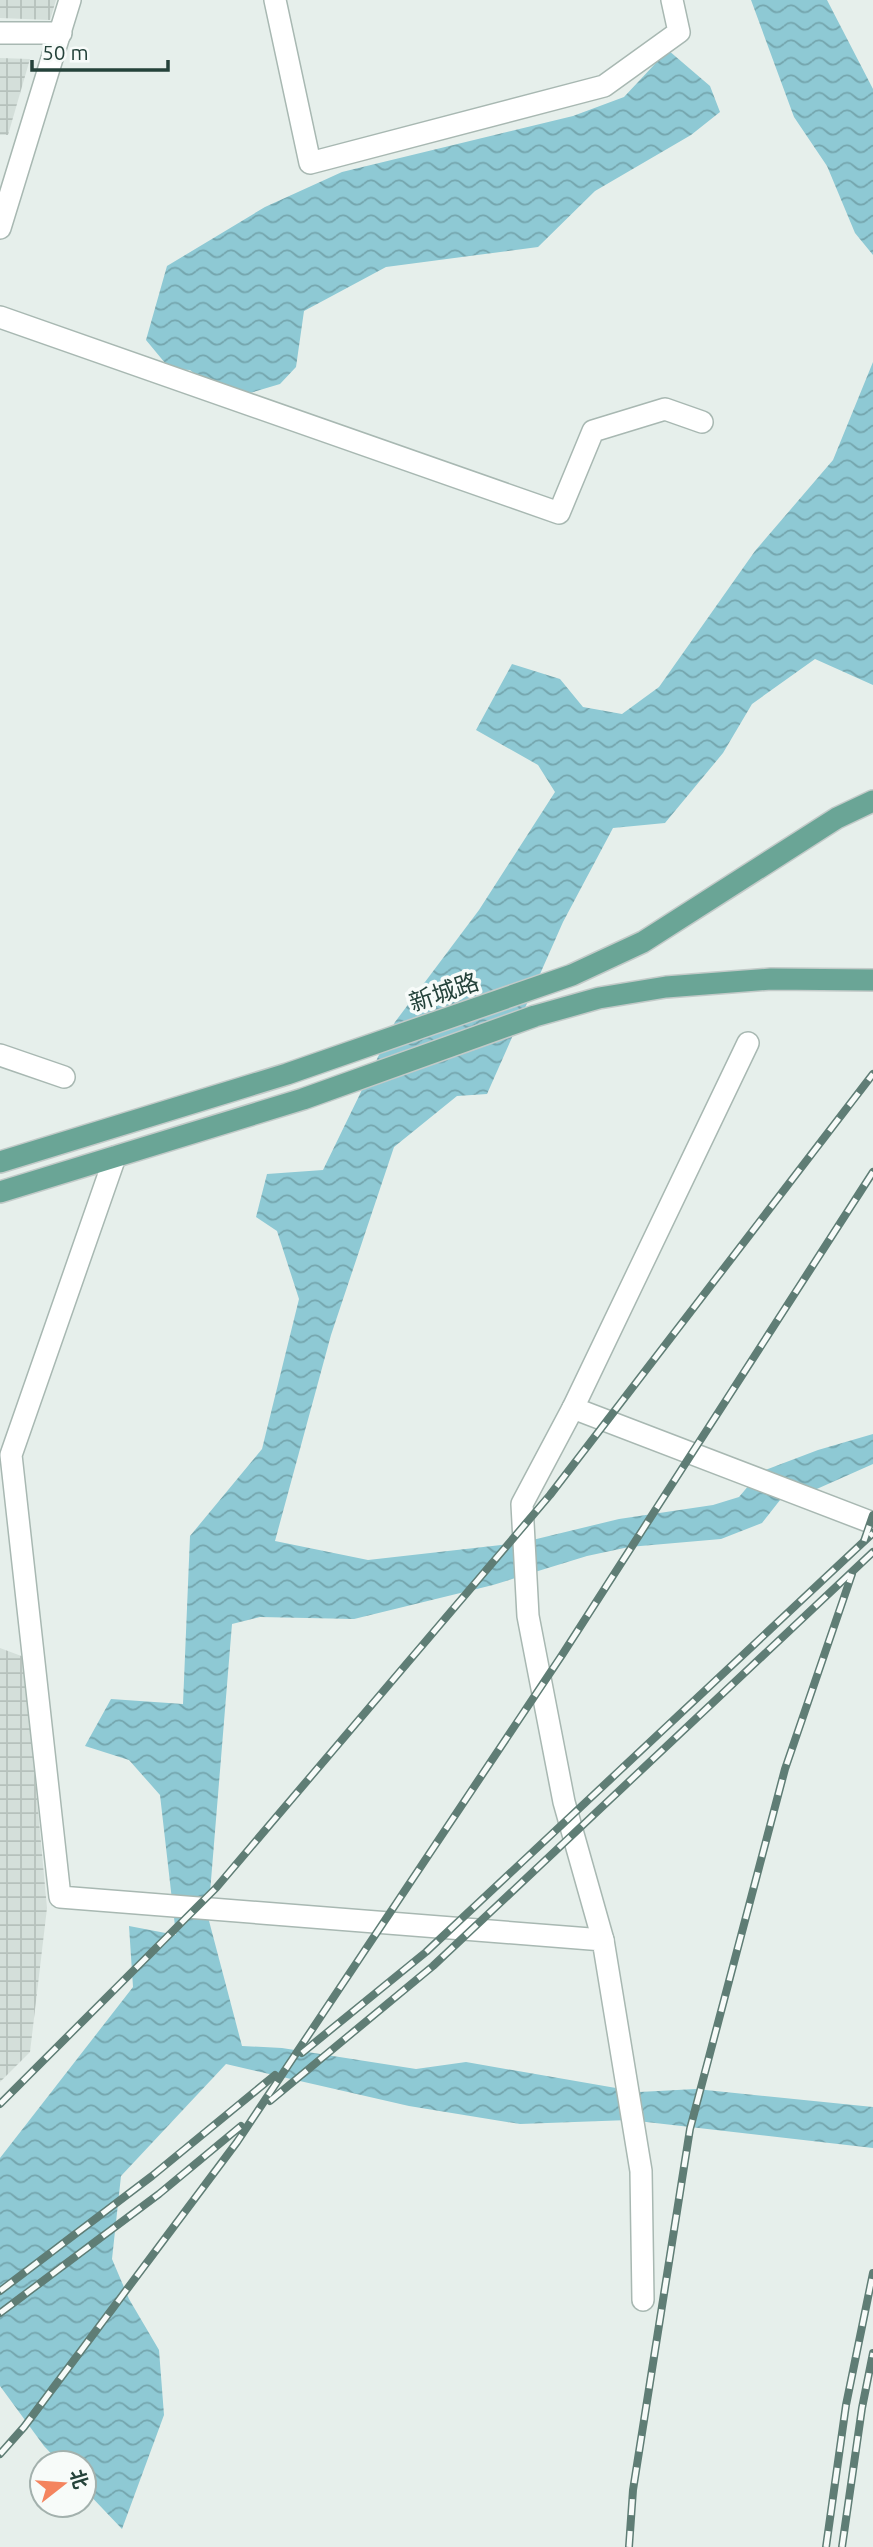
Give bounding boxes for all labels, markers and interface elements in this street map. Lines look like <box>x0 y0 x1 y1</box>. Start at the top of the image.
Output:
scale bar <box>32 28 168 72</box>
text: 50 m <box>42 40 89 64</box>
street label: 新城路 <box>406 968 482 1016</box>
north arrow <box>28 2449 98 2519</box>
text: 北 <box>66 2467 93 2491</box>

